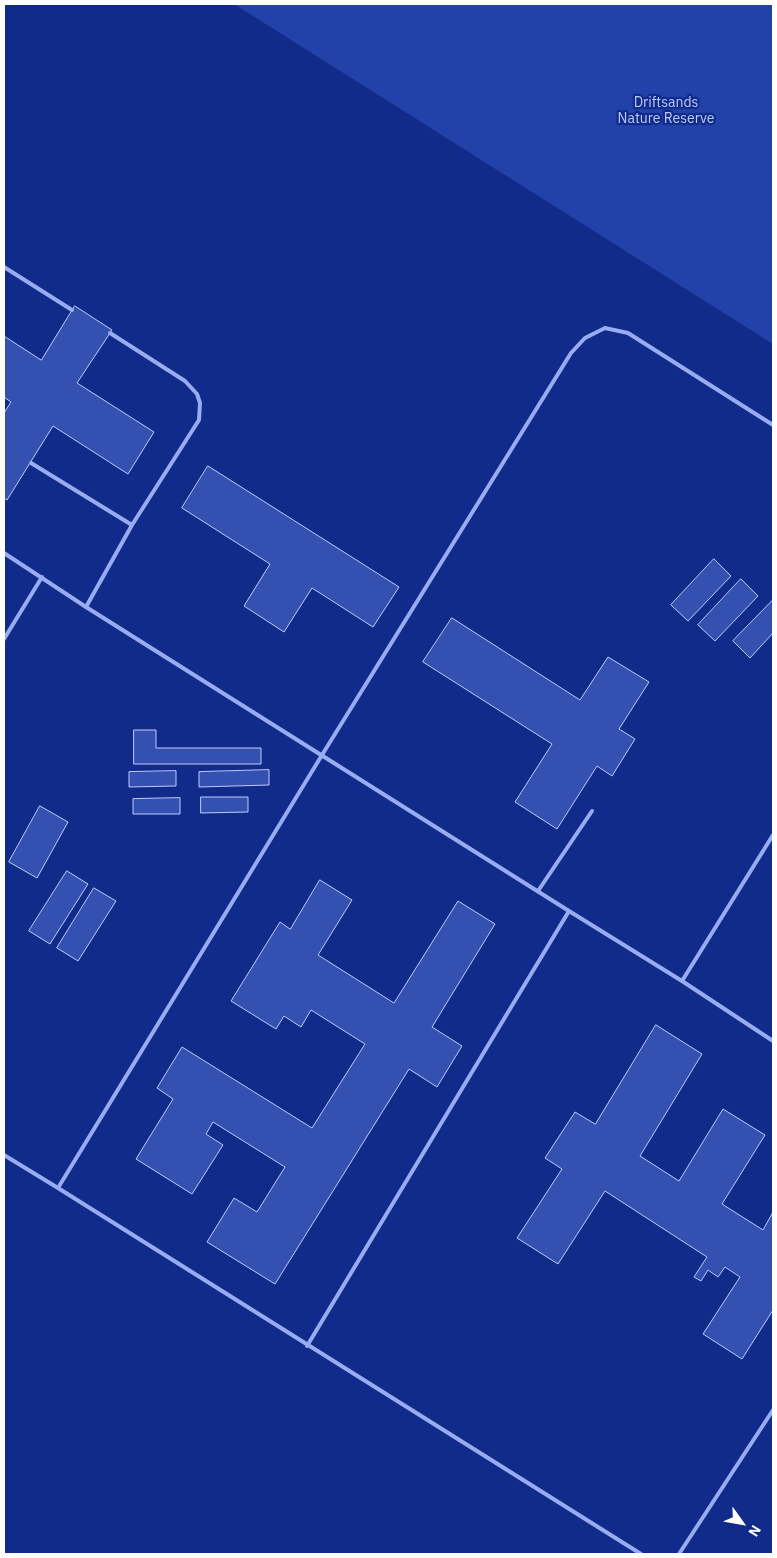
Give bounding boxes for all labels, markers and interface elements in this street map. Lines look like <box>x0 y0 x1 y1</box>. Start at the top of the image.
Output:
park label: Driftsands Nature Reserve <box>618 95 714 128</box>
north arrow <box>717 1498 767 1548</box>
text: N <box>744 1522 765 1540</box>

